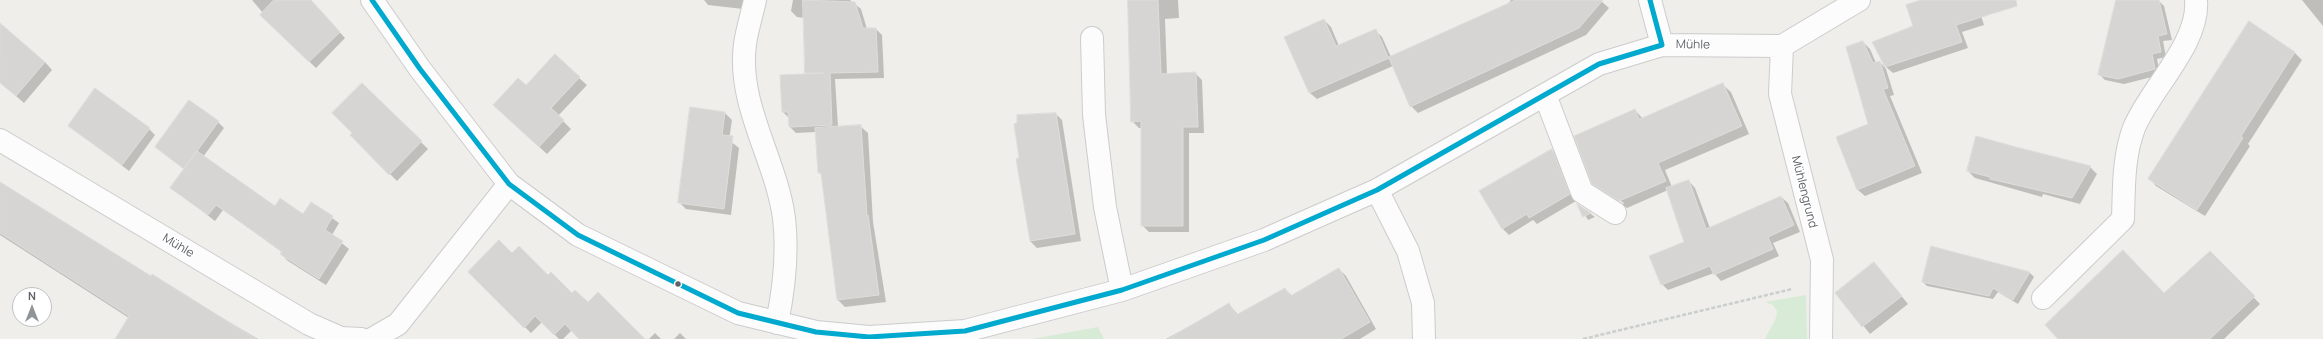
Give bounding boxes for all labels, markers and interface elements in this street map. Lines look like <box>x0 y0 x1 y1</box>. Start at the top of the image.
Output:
street label: Mühle <box>1676 38 1710 52</box>
street label: Mühlengrund <box>1788 154 1820 230</box>
street label: Mühle <box>160 231 196 261</box>
unlabelled marker <box>673 279 683 289</box>
north arrow <box>12 287 52 327</box>
text: N <box>28 288 36 303</box>

